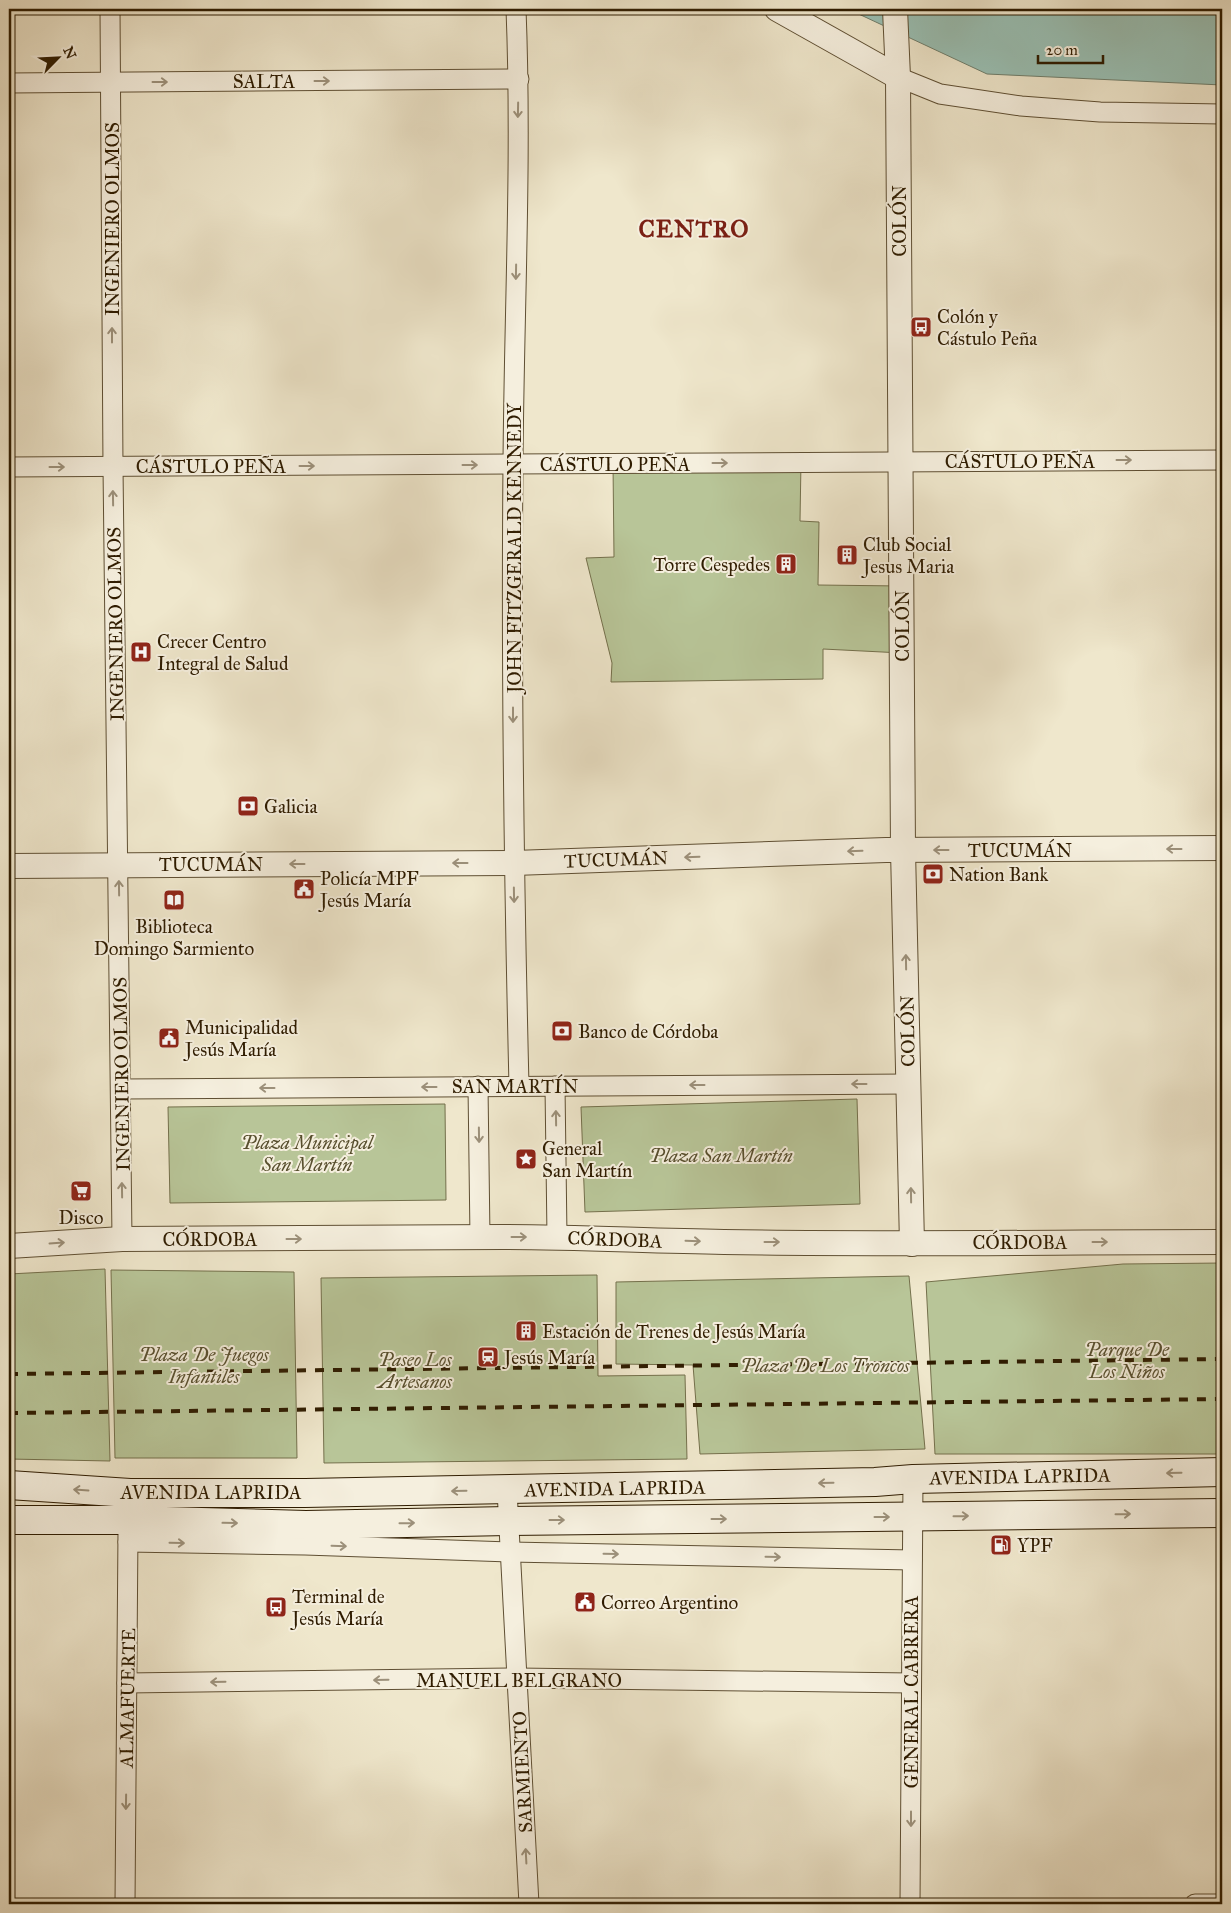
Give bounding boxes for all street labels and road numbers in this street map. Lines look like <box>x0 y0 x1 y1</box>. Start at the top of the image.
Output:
street label: SALTA <box>233 70 296 93</box>
street label: INGENIERO OLMOS <box>101 122 124 316</box>
street label: COLÓN <box>887 185 911 257</box>
street label: JOHN FITZGERALD KENNEDY <box>503 402 527 695</box>
street label: CÁSTULO PEÑA <box>945 449 1095 473</box>
street label: CÁSTULO PEÑA <box>540 452 690 476</box>
street label: CÁSTULO PEÑA <box>136 454 286 478</box>
street label: INGENIERO OLMOS <box>102 527 129 721</box>
street label: COLÓN <box>890 590 914 662</box>
street label: TUCUMÁN <box>968 838 1072 862</box>
street label: TUCUMÁN <box>563 845 669 873</box>
street label: TUCUMÁN <box>159 852 263 876</box>
street label: INGENIERO OLMOS <box>108 977 135 1171</box>
street label: COLÓN <box>894 995 920 1067</box>
street label: SAN MARTÍN <box>452 1074 578 1098</box>
street label: CÓRDOBA <box>567 1225 663 1253</box>
street label: CÓRDOBA <box>162 1227 258 1251</box>
street label: CÓRDOBA <box>972 1230 1068 1254</box>
street label: AVENIDA LAPRIDA <box>928 1463 1111 1490</box>
street label: AVENIDA LAPRIDA <box>523 1475 706 1502</box>
street label: AVENIDA LAPRIDA <box>119 1481 302 1504</box>
street label: GENERAL CABRERA <box>900 1595 923 1788</box>
street label: ALMAFUERTE <box>115 1627 140 1769</box>
street label: MANUEL BELGRANO <box>416 1669 622 1692</box>
street label: SARMIENTO <box>508 1710 537 1834</box>

